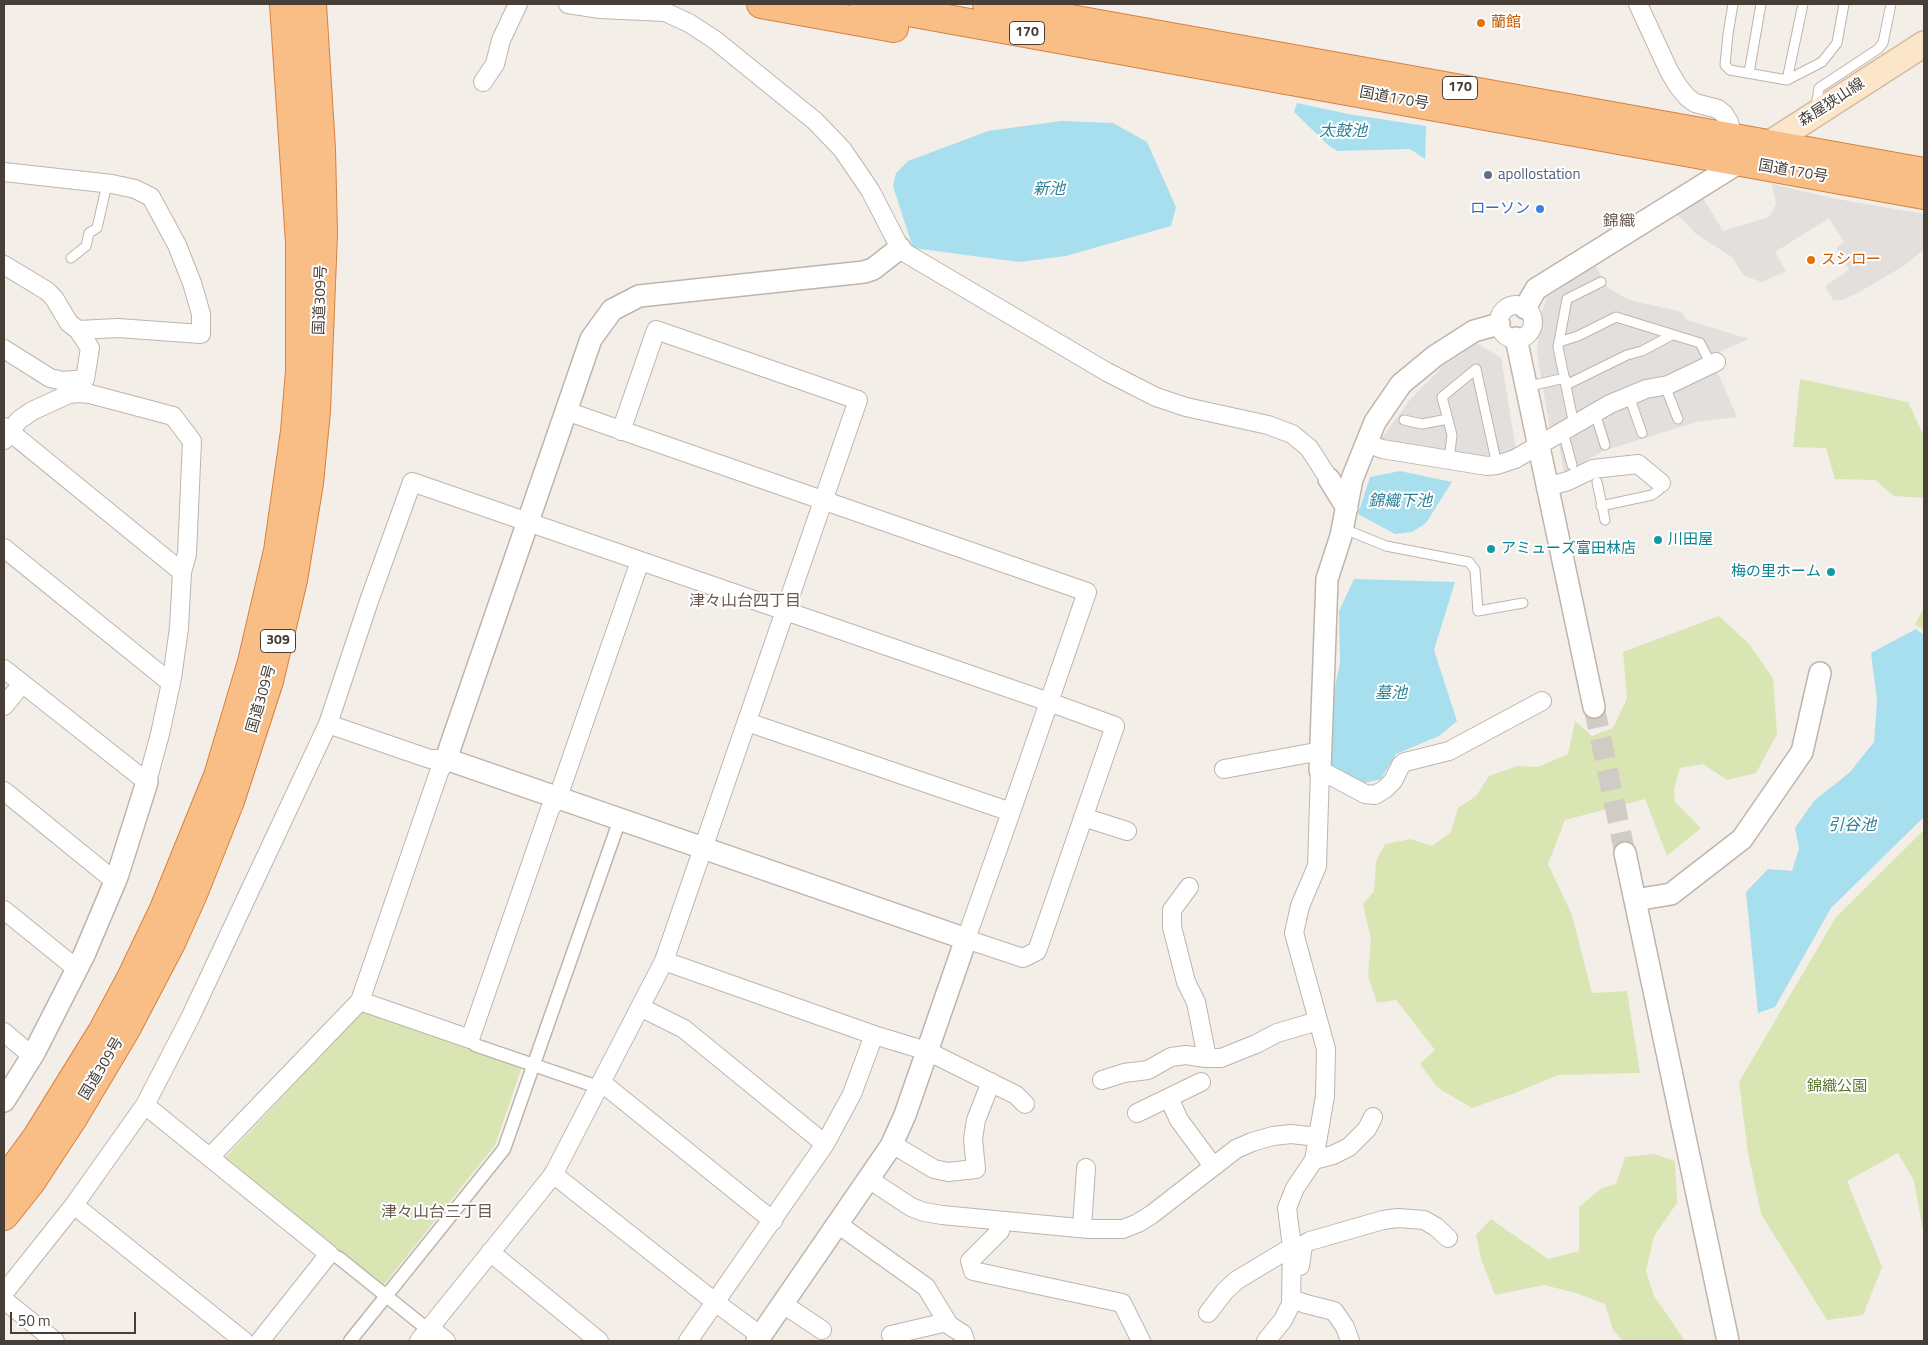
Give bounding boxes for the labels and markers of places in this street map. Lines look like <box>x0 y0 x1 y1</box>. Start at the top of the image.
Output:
place label: 蘭館 <box>1491 14 1521 32</box>
marker: 蘭館 <box>1475 17 1487 29</box>
place label: apollostation <box>1498 166 1580 184</box>
marker: apollostation <box>1482 169 1494 181</box>
place label: ローソン <box>1470 200 1530 218</box>
marker: ローソン <box>1534 203 1546 215</box>
place label: スシロー <box>1821 251 1881 269</box>
marker: スシロー <box>1805 254 1817 266</box>
place label: 川田屋 <box>1668 531 1713 549</box>
marker: 川田屋 <box>1652 534 1664 546</box>
place label: アミューズ富田林店 <box>1501 540 1636 558</box>
marker: アミューズ富田林店 <box>1485 543 1497 555</box>
place label: 梅の里ホーム <box>1731 563 1821 581</box>
marker: 梅の里ホーム <box>1825 566 1837 578</box>

